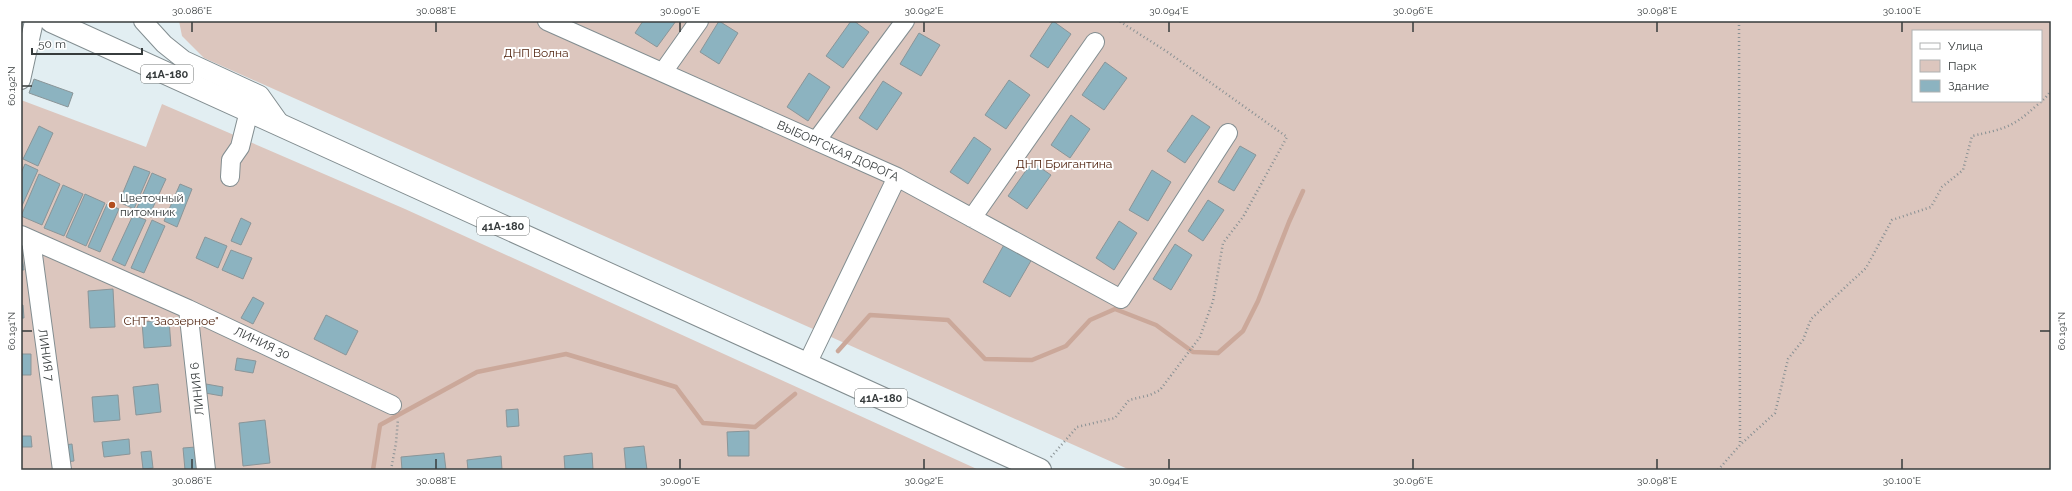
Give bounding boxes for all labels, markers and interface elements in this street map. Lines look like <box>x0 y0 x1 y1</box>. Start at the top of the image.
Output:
text: 30.086°E <box>172 5 212 16</box>
text: 30.088°E <box>416 5 456 16</box>
text: 30.090°E <box>660 5 700 16</box>
text: 30.092°E <box>904 5 944 16</box>
text: 30.094°E <box>1149 5 1189 16</box>
text: 30.096°E <box>1393 5 1433 16</box>
text: 30.098°E <box>1637 5 1677 16</box>
text: 30.100°E <box>1883 5 1921 16</box>
scale bar <box>32 30 142 56</box>
legend <box>1912 30 2042 102</box>
text: 50 m <box>38 37 66 51</box>
text: Улица <box>1948 39 1983 53</box>
park label: ДНП Волна <box>504 46 568 60</box>
text: Парк <box>1948 59 1977 73</box>
road number: 41А-180 <box>141 65 193 83</box>
text: 60.192°N <box>6 66 17 106</box>
text: Здание <box>1948 79 1989 93</box>
street label: ВЫБОРГСКАЯ ДОРОГА <box>775 118 901 184</box>
park label: ДНП Бригантина <box>1016 157 1112 171</box>
place label: Цветочный питомник <box>120 191 184 219</box>
marker: Цветочный питомник <box>107 200 117 210</box>
road number: 41А-180 <box>477 217 529 235</box>
text: 60.191°N <box>6 312 17 350</box>
text: 60.191°N <box>2056 312 2067 350</box>
park label: СНТ "Заозерное" <box>123 314 219 328</box>
street label: ЛИНИЯ 30 <box>232 324 292 362</box>
street label: ЛИНИЯ 7 <box>35 328 57 383</box>
street label: ЛИНИЯ 6 <box>187 362 207 416</box>
road number: 41А-180 <box>855 389 907 407</box>
text: 30.086°E <box>172 475 212 486</box>
text: 30.088°E <box>416 475 456 486</box>
text: 30.090°E <box>660 475 700 486</box>
text: 30.092°E <box>904 475 944 486</box>
text: 30.094°E <box>1149 475 1189 486</box>
text: 30.096°E <box>1393 475 1433 486</box>
text: 30.098°E <box>1637 475 1677 486</box>
text: 30.100°E <box>1883 475 1921 486</box>

